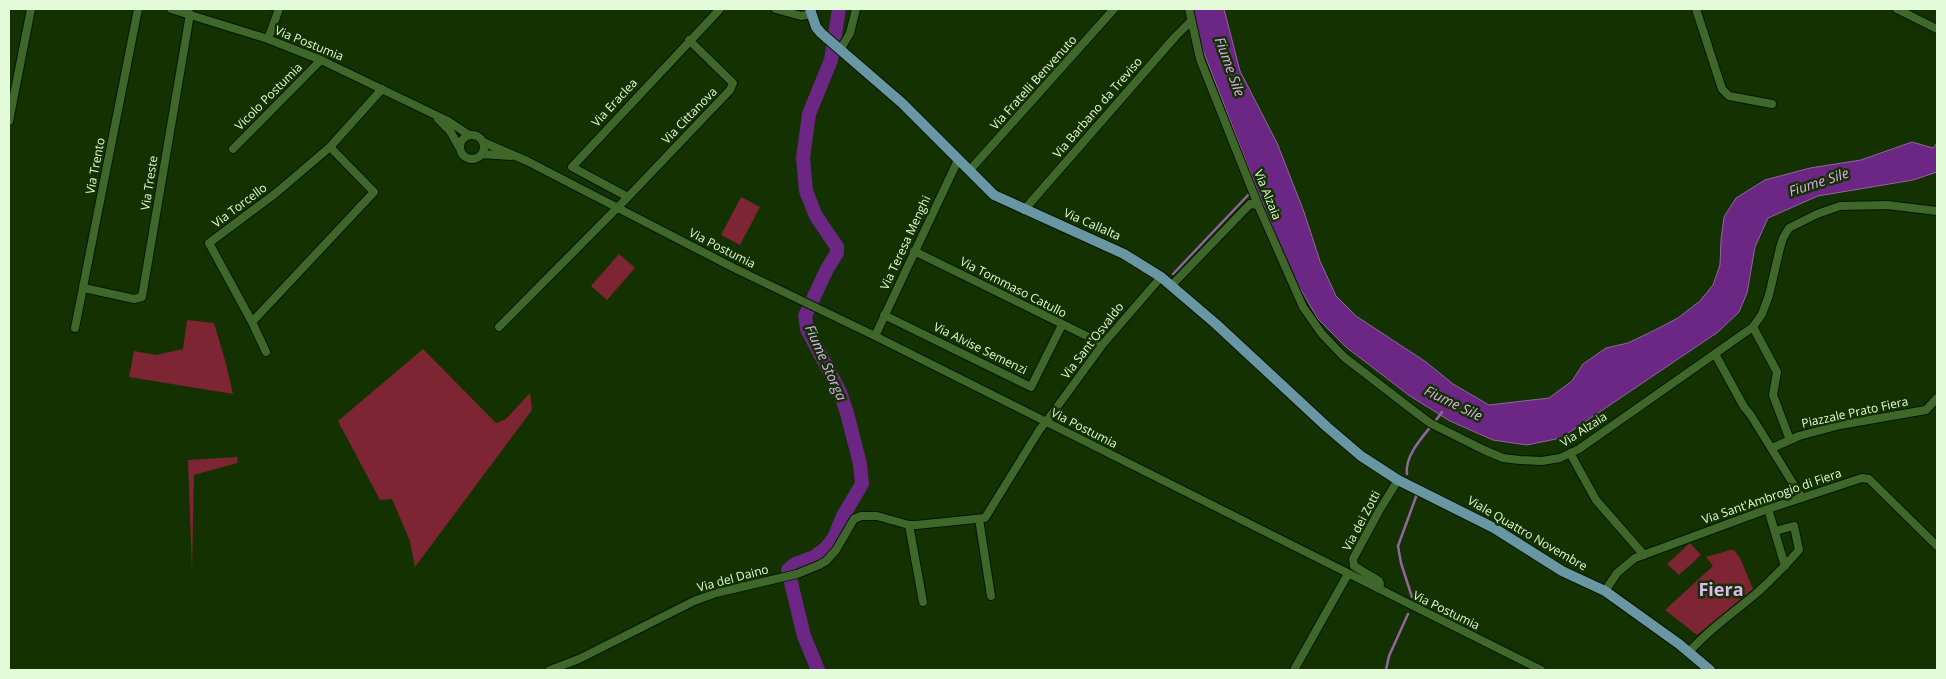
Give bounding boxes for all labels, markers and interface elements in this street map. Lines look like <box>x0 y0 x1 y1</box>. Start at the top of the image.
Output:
street label: Via Postumia <box>273 24 345 64</box>
street label: Via Fratelli Benvenuto <box>988 33 1080 133</box>
water label: Fiume Sile <box>1210 35 1248 99</box>
street label: Via Barbano da Treviso <box>1050 55 1146 161</box>
street label: Vicolo Postumia <box>232 60 306 134</box>
street label: Via Eraclea <box>589 76 641 130</box>
street label: Via Cittanova <box>659 85 721 147</box>
street label: Via Trento <box>83 137 109 195</box>
street label: Via Treste <box>139 155 161 211</box>
water label: Fiume Sile <box>1787 165 1851 201</box>
street label: Via Alzaia <box>1250 168 1284 222</box>
street label: Via Torcello <box>210 181 270 231</box>
street label: Via Teresa Menghi <box>878 194 934 292</box>
street label: Via Callalta <box>1061 206 1123 244</box>
street label: Via Postumia <box>686 226 758 272</box>
street label: Via Tommaso Catullo <box>957 255 1069 321</box>
street label: Via Sant'Osvaldo <box>1059 300 1127 382</box>
street label: Via Alvise Semenzi <box>931 320 1029 378</box>
water label: Fiume Storga <box>801 322 849 404</box>
water label: Fiume Sile <box>1421 383 1485 425</box>
street label: Piazzale Prato Fiera <box>1800 395 1910 431</box>
street label: Via Postumia <box>1048 406 1120 452</box>
street label: Via Alzaia <box>1558 410 1610 450</box>
street label: Via Sant'Ambrogio di Fiera <box>1700 466 1844 528</box>
street label: Via dei Zotti <box>1340 489 1384 553</box>
street label: Viale Quattro Novembre <box>1465 494 1589 574</box>
street label: Via del Daino <box>696 563 770 595</box>
district label: Fiera <box>1698 580 1744 602</box>
street label: Via Postumia <box>1410 589 1482 633</box>

